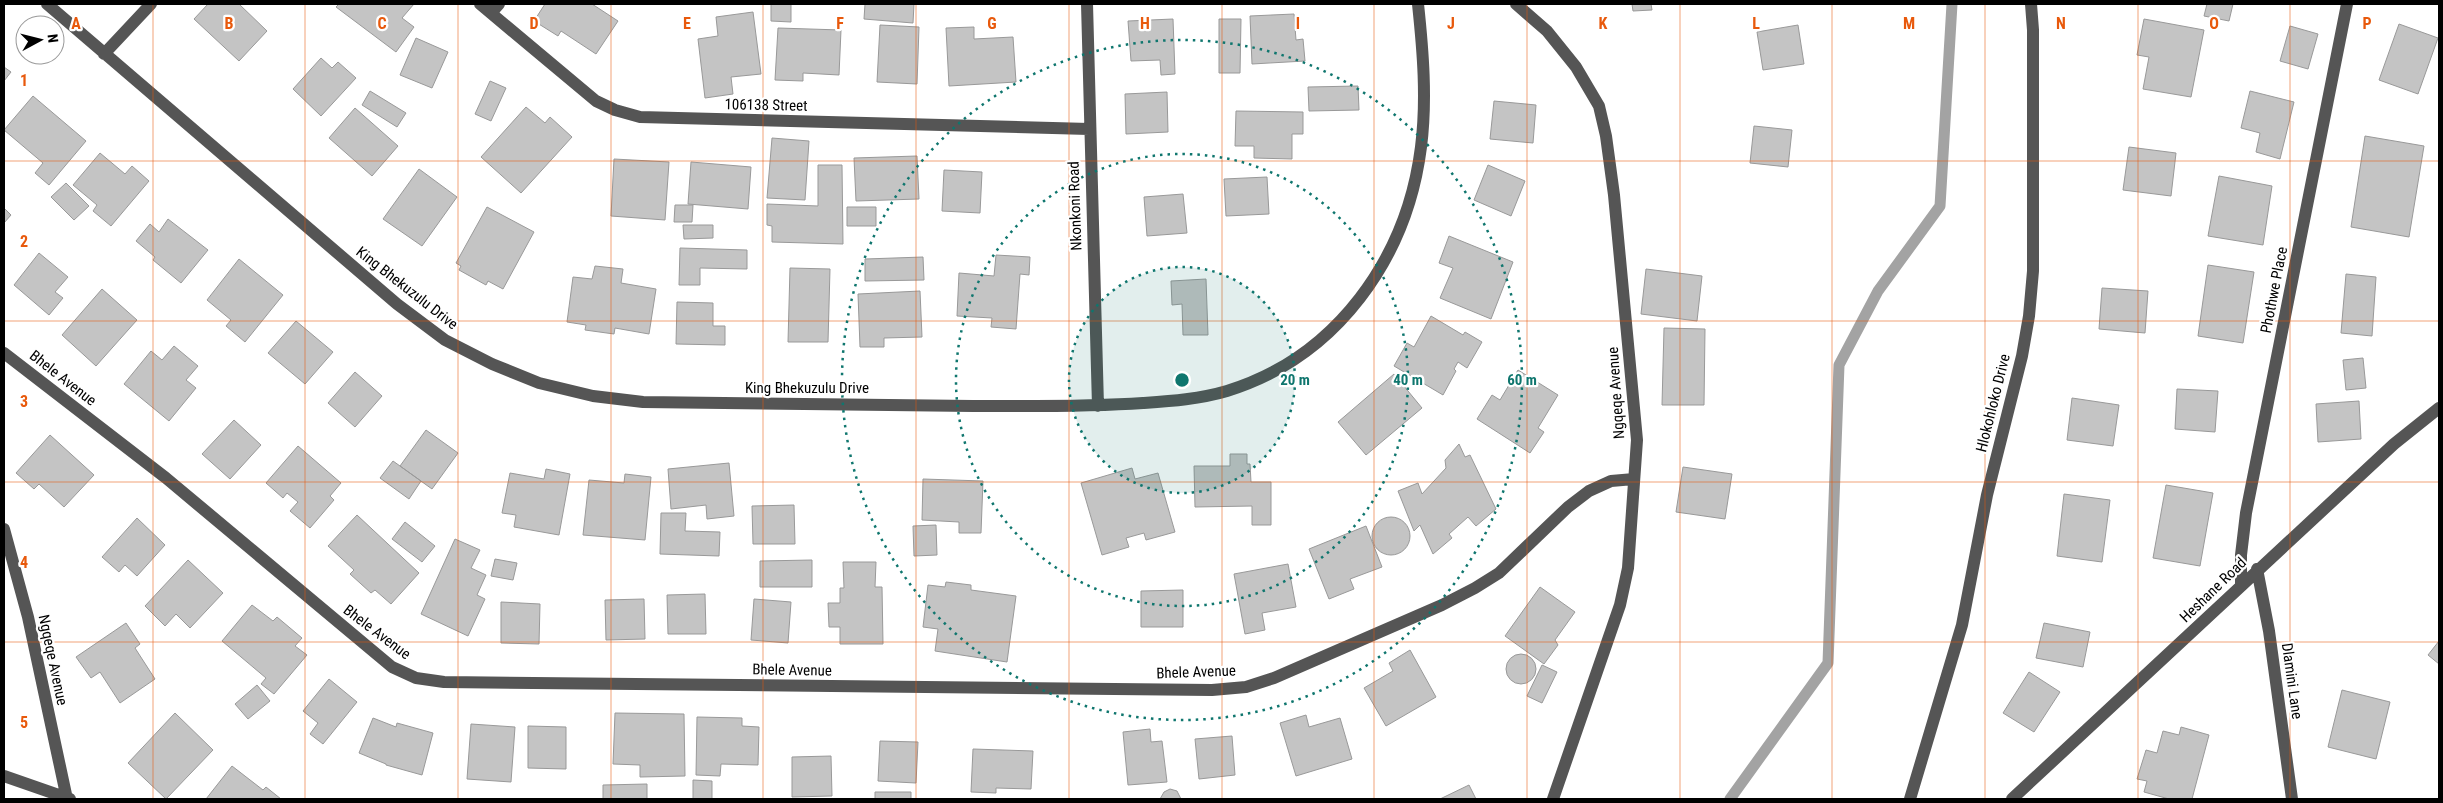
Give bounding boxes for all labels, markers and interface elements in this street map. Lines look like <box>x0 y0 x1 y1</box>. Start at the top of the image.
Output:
text: A <box>71 14 81 33</box>
text: B <box>225 14 234 33</box>
text: C <box>377 14 387 33</box>
text: D <box>529 14 539 33</box>
text: E <box>683 14 691 33</box>
text: F <box>836 14 844 33</box>
text: G <box>987 14 997 33</box>
text: H <box>1140 14 1150 33</box>
text: I <box>1296 14 1300 33</box>
text: J <box>1447 14 1455 33</box>
text: K <box>1599 14 1608 33</box>
text: L <box>1752 14 1760 33</box>
text: M <box>1903 14 1915 33</box>
text: N <box>2056 14 2066 33</box>
text: O <box>2209 14 2219 33</box>
text: P <box>2362 14 2372 33</box>
north arrow <box>15 15 65 65</box>
text: N <box>44 33 61 44</box>
text: 1 <box>20 71 28 90</box>
street label: 106138 Street <box>724 95 808 115</box>
street label: Nkonkoni Road <box>1064 161 1086 251</box>
text: 2 <box>20 232 28 251</box>
street label: King Bhekuzulu Drive <box>353 243 461 333</box>
street label: Phothwe Place <box>2257 245 2291 335</box>
street label: Bhele Avenue <box>26 346 100 410</box>
street label: Ngqeqe Avenue <box>1604 346 1628 440</box>
street label: Hlokohloko Drive <box>1972 352 2014 454</box>
centre of rings <box>1173 371 1191 389</box>
text: 20 m <box>1280 371 1310 389</box>
text: 40 m <box>1393 371 1423 389</box>
text: 60 m <box>1507 371 1537 389</box>
street label: King Bhekuzulu Drive <box>745 379 869 397</box>
text: 3 <box>20 392 28 411</box>
text: 4 <box>20 553 28 572</box>
street label: Heshane Road <box>2176 554 2250 626</box>
street label: Bhele Avenue <box>340 601 414 663</box>
street label: Ngqeqe Avenue <box>35 613 71 707</box>
street label: Dlamini Lane <box>2278 642 2306 720</box>
street label: Bhele Avenue <box>752 660 832 680</box>
street label: Bhele Avenue <box>1156 662 1236 682</box>
text: 5 <box>20 713 28 732</box>

